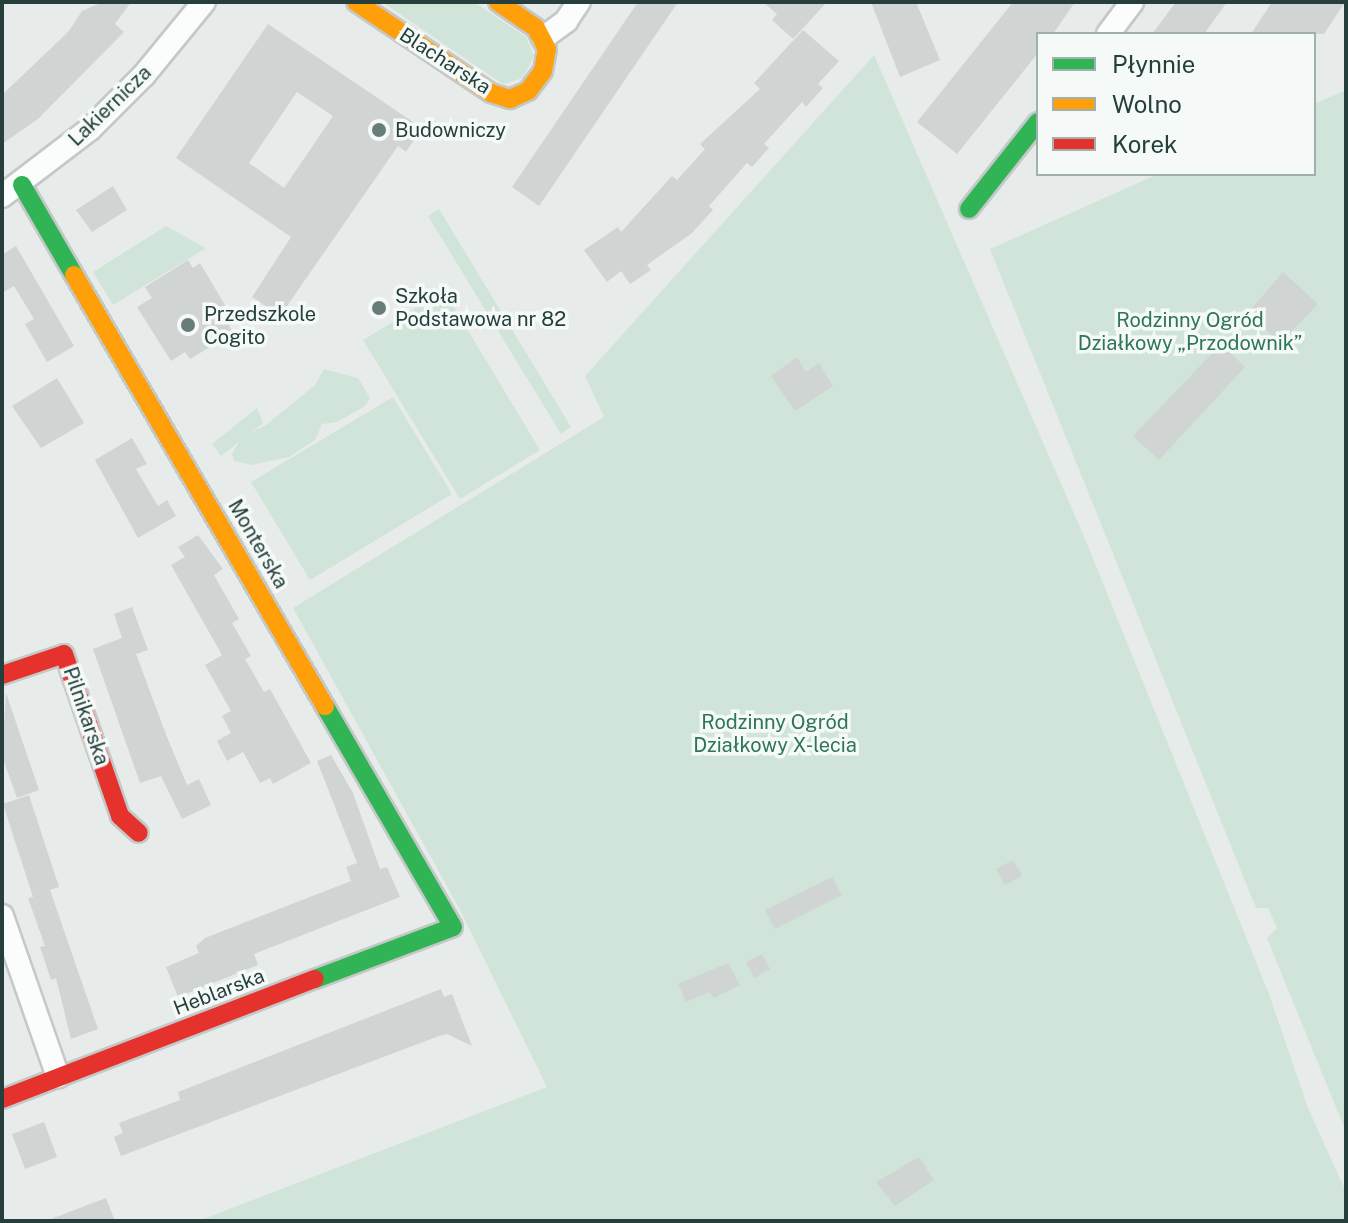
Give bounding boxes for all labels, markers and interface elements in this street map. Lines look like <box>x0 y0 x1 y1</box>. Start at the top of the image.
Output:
street label: Blacharska <box>395 23 495 99</box>
legend <box>1036 32 1316 176</box>
text: Płynnie <box>1112 50 1195 78</box>
street label: Lakiernicza <box>64 61 156 151</box>
text: Wolno <box>1112 90 1182 118</box>
place label: Budowniczy <box>395 118 506 142</box>
marker: Budowniczy <box>370 121 388 139</box>
text: Korek <box>1112 130 1178 158</box>
place label: Szkoła Podstawowa nr 82 <box>395 284 566 331</box>
marker: Szkoła Podstawowa nr 82 <box>370 299 388 317</box>
place label: Przedszkole Cogito <box>204 302 316 349</box>
park label: Rodzinny Ogród Działkowy „Przodownik” <box>1078 309 1302 356</box>
marker: Przedszkole Cogito <box>179 316 197 334</box>
street label: Monterska <box>223 495 293 593</box>
street label: Pilnikarska <box>58 664 114 768</box>
park label: Rodzinny Ogród Działkowy X-lecia <box>693 711 857 758</box>
street label: Heblarska <box>170 964 268 1020</box>

